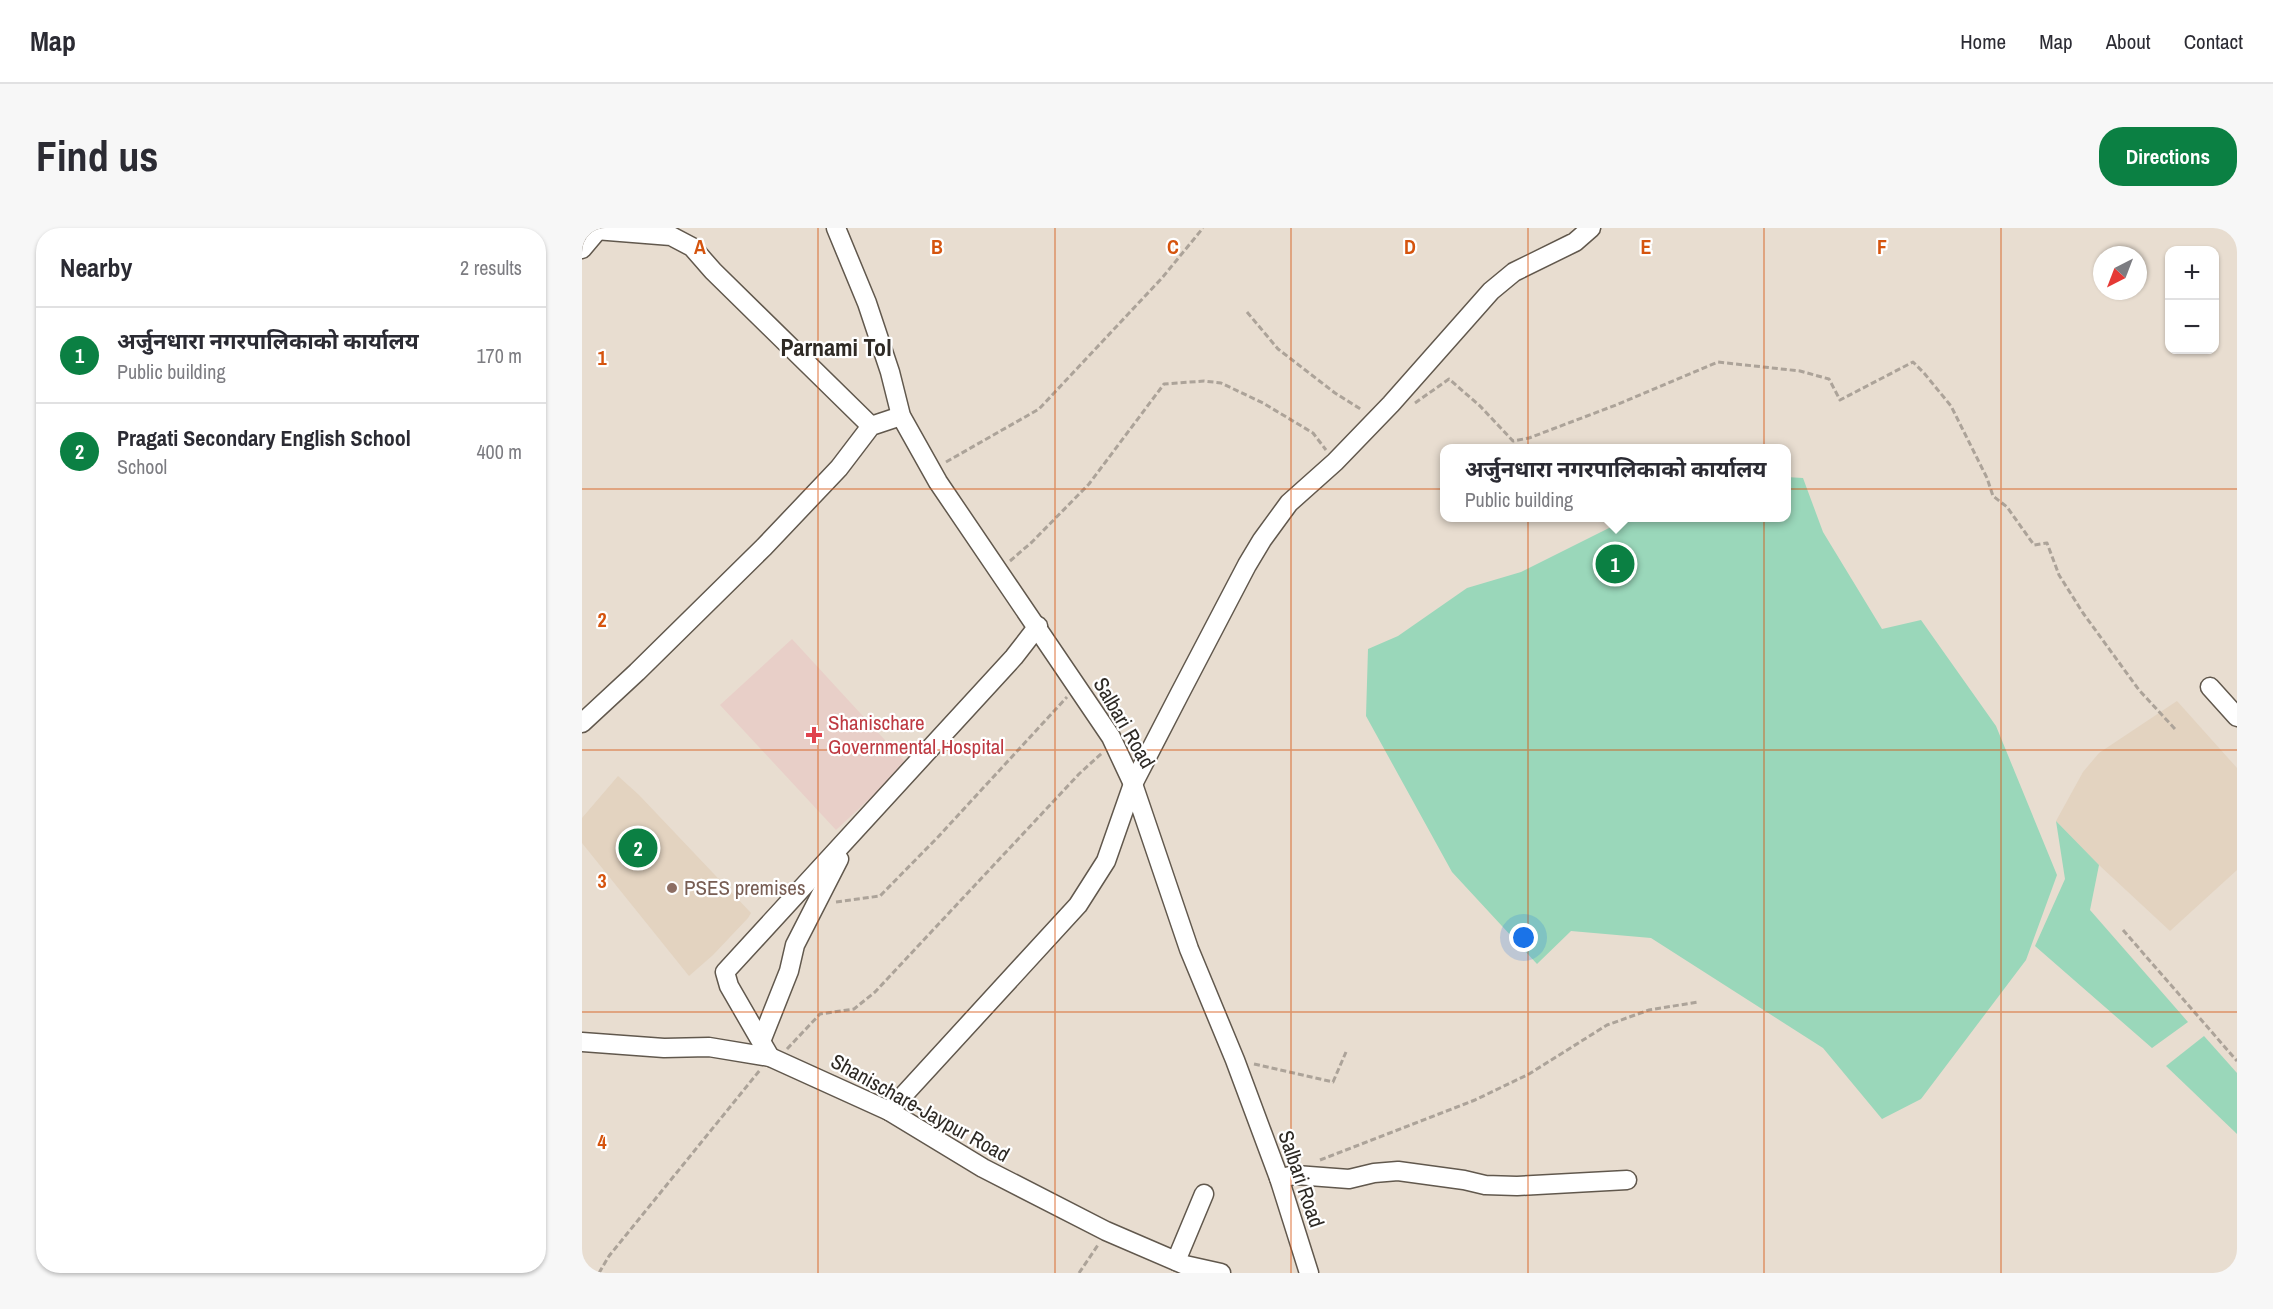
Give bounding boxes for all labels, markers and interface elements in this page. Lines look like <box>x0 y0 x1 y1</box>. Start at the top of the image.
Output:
text: Map <box>30 22 76 60</box>
text: Home <box>1960 27 2006 56</box>
text: Map <box>2039 27 2073 56</box>
text: About <box>2106 27 2151 56</box>
text: Contact <box>2184 27 2243 56</box>
button: Directions <box>2099 127 2237 186</box>
text: Find us <box>36 128 158 184</box>
text: A <box>694 233 706 260</box>
text: B <box>931 233 943 260</box>
text: C <box>1167 233 1179 260</box>
text: D <box>1404 233 1416 260</box>
text: E <box>1641 233 1652 260</box>
text: F <box>1877 233 1887 260</box>
north arrow <box>2093 246 2147 300</box>
map controls <box>2165 246 2219 354</box>
button: + <box>2165 246 2219 300</box>
text: Nearby <box>60 250 132 285</box>
text: 2 results <box>460 254 522 281</box>
button: − <box>2165 300 2219 354</box>
text: अर्जुनधारा नगरपालिकाको कार्यालय <box>117 326 419 356</box>
district label: Parnami Tol <box>780 331 892 363</box>
text: 1 <box>75 342 84 369</box>
text: 170 m <box>476 342 522 369</box>
text: 1 <box>597 344 607 371</box>
text: Public building <box>117 358 226 385</box>
text: Pragati Secondary English School <box>117 423 411 453</box>
text: 2 <box>75 438 84 465</box>
text: 400 m <box>476 438 522 465</box>
popup <box>1440 444 1791 522</box>
text: School <box>117 453 167 480</box>
text: अर्जुनधारा नगरपालिकाको कार्यालय <box>1465 454 1766 484</box>
text: Public building <box>1465 486 1573 513</box>
pin: 1 <box>1596 542 1634 586</box>
text: 2 <box>597 606 607 633</box>
street label: Salbari Road <box>1087 672 1162 774</box>
place label: Shanischare Governmental Hospital <box>828 708 1004 761</box>
marker: Shanischare Governmental Hospital <box>805 726 823 744</box>
pin: 2 <box>618 826 658 870</box>
text: 3 <box>597 867 607 894</box>
place label: PSES premises <box>684 873 806 902</box>
marker: PSES premises <box>665 881 679 895</box>
your location <box>1509 923 1538 952</box>
street label: Shanischare-Jaypur Road <box>826 1046 1015 1169</box>
street label: Salbari Road <box>1271 1127 1332 1231</box>
text: 4 <box>597 1128 607 1155</box>

